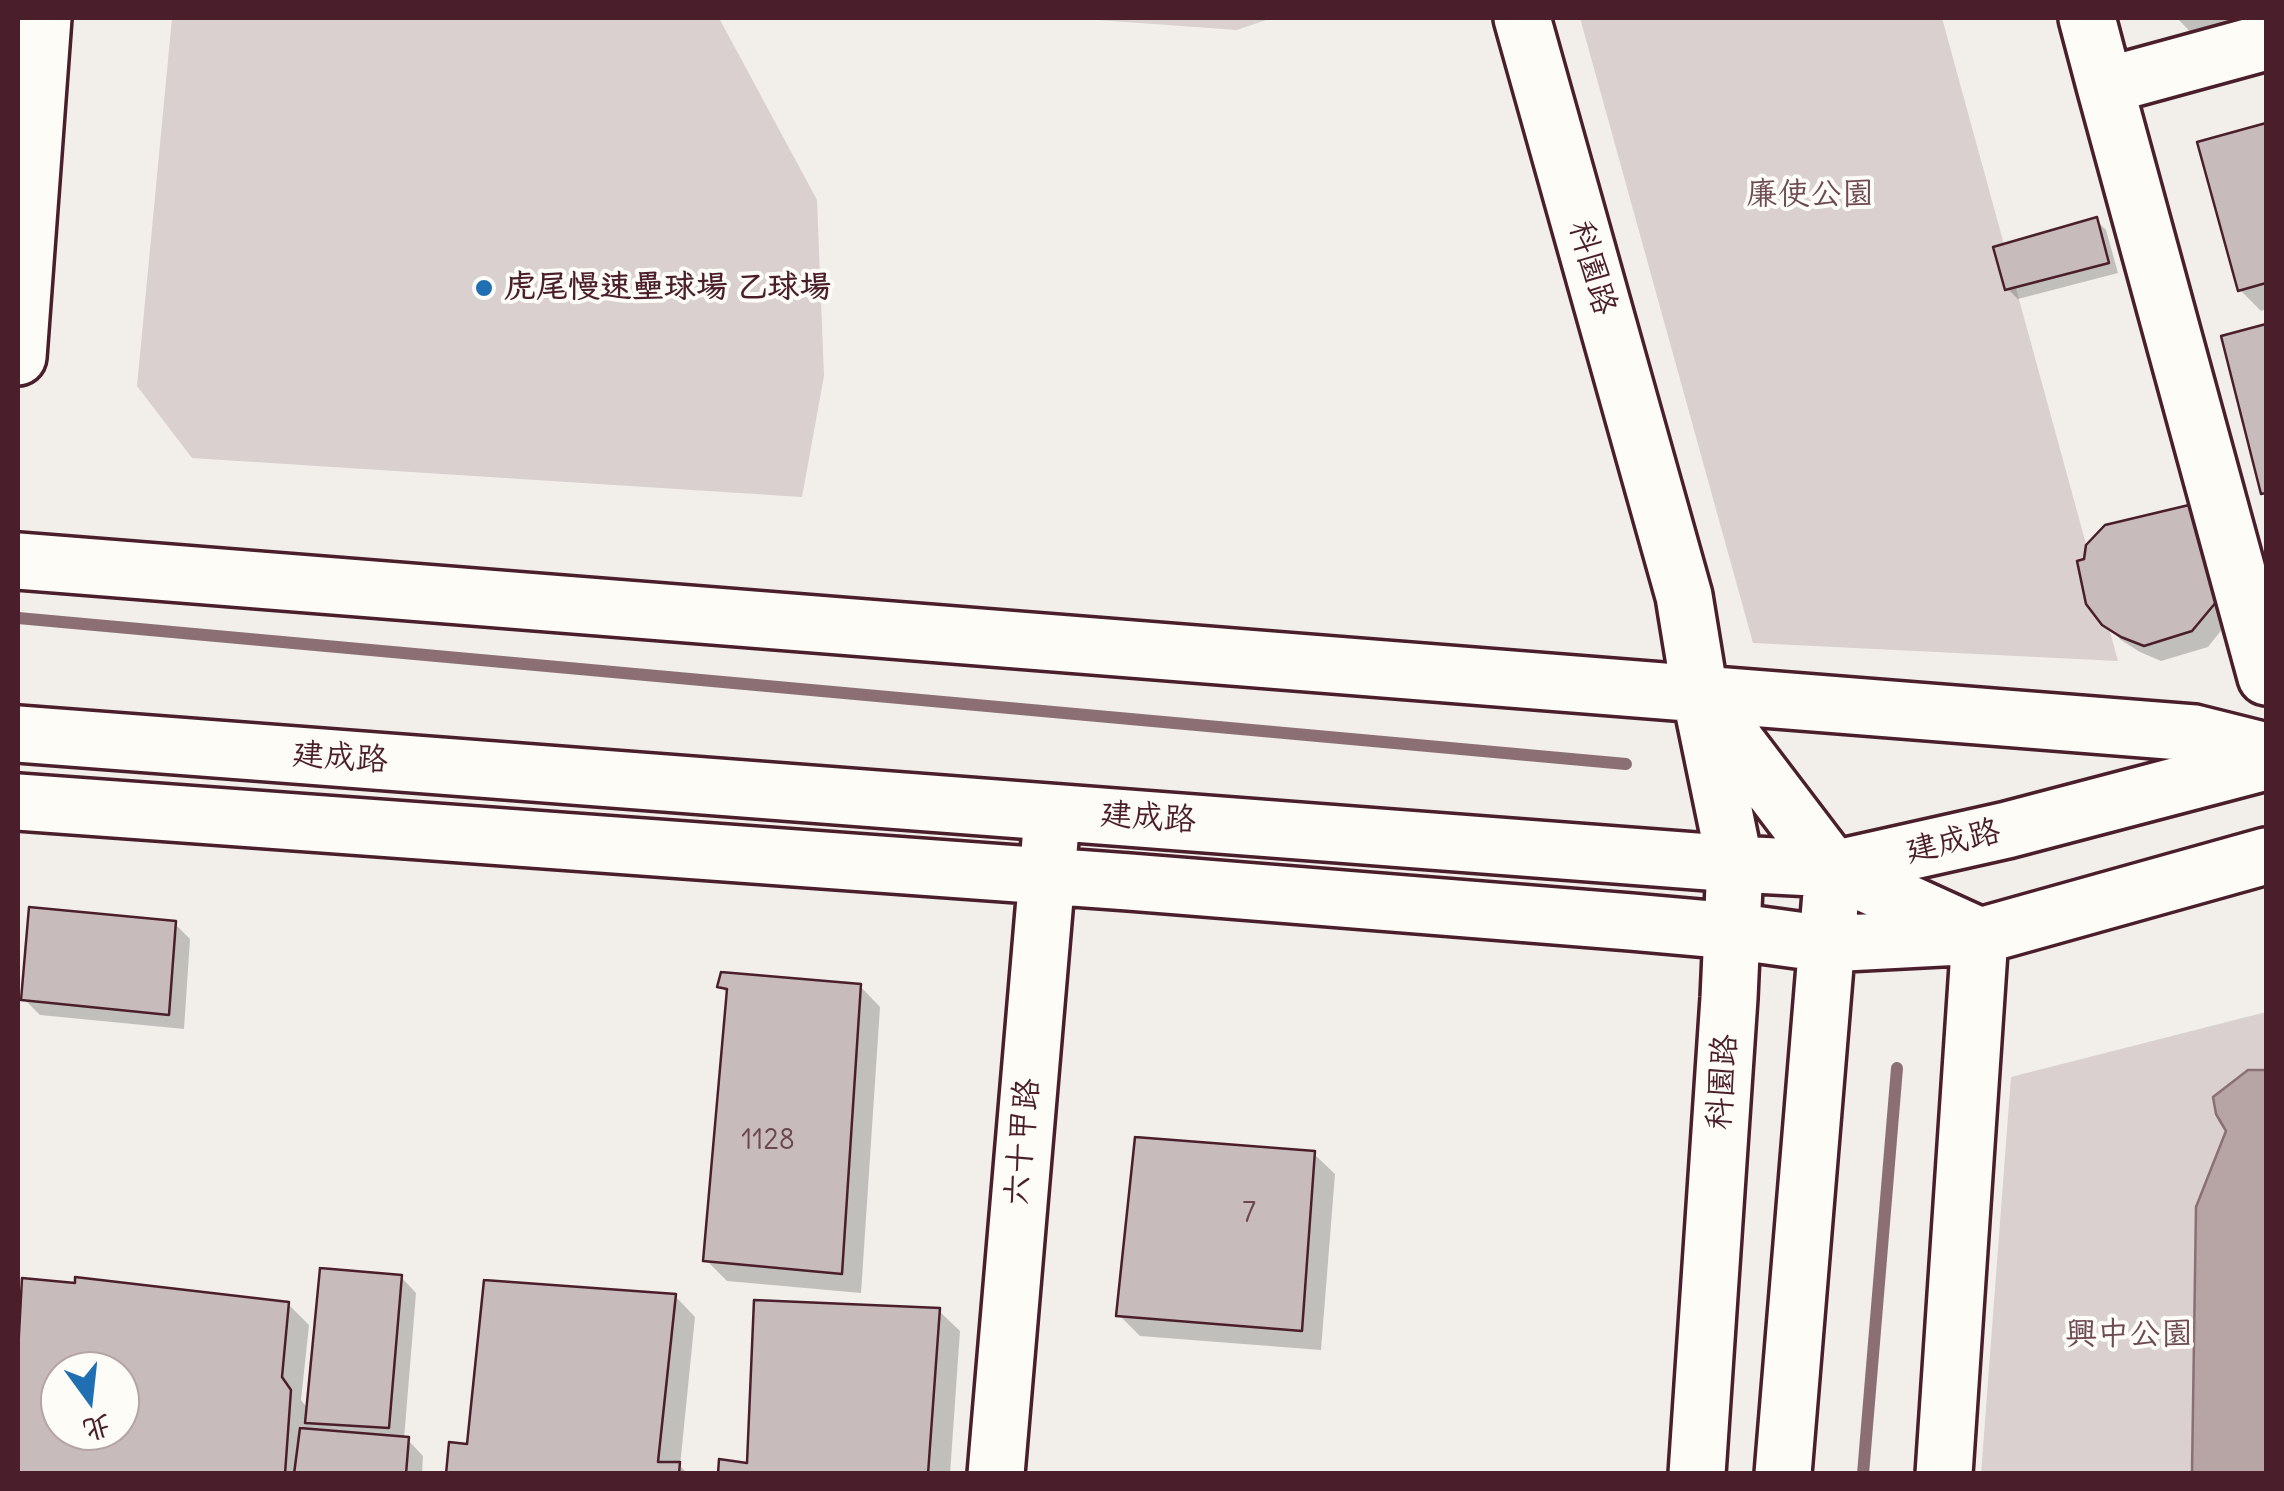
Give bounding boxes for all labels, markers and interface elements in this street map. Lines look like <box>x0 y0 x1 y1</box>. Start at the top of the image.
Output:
park label: 廉使公園 <box>1746 176 1874 214</box>
street label: 科園路 <box>1560 217 1624 319</box>
place label: 虎尾慢速壘球場 乙球場 <box>504 269 832 307</box>
marker: 虎尾慢速壘球場 乙球場 <box>473 277 495 299</box>
street label: 建成路 <box>291 735 389 781</box>
street label: 建成路 <box>1099 795 1197 841</box>
street label: 建成路 <box>1902 812 2004 872</box>
street label: 科園路 <box>1700 1033 1746 1131</box>
street label: 六十甲路 <box>998 1077 1048 1207</box>
house number: 1128 <box>741 1124 795 1158</box>
house number: 7 <box>1242 1197 1256 1231</box>
park label: 興中公園 <box>2065 1316 2193 1354</box>
north arrow <box>40 1351 140 1451</box>
text: 北 <box>79 1407 115 1449</box>

